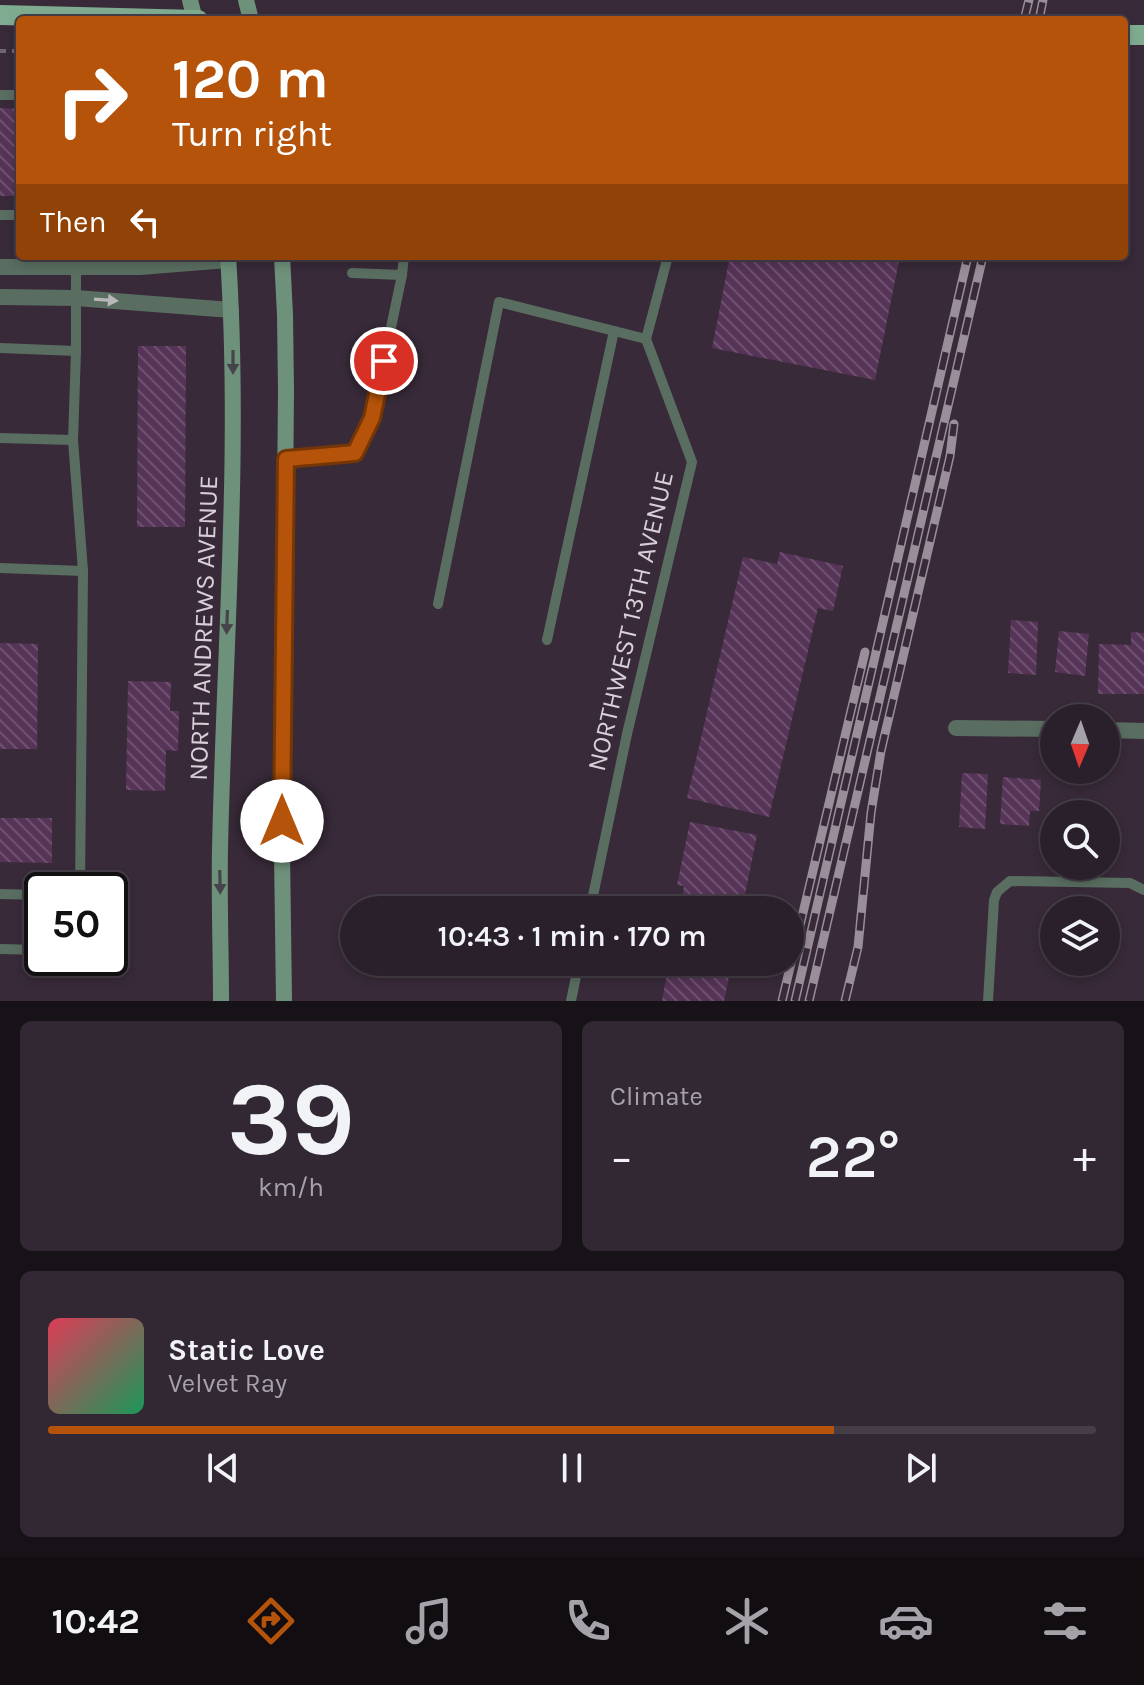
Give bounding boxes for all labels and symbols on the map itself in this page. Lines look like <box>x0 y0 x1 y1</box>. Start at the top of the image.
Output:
one-way arrow <box>94 294 119 307</box>
pin <box>350 327 418 395</box>
one-way arrow <box>226 350 239 375</box>
street label: NORTHWEST 13TH AVENUE <box>581 468 680 774</box>
street label: NORTH ANDREWS AVENUE <box>183 475 224 781</box>
one-way arrow <box>221 610 234 635</box>
north arrow <box>1040 704 1120 784</box>
position arrow <box>240 779 324 863</box>
one-way arrow <box>214 870 226 895</box>
speed limit sign: 50 <box>24 872 128 976</box>

